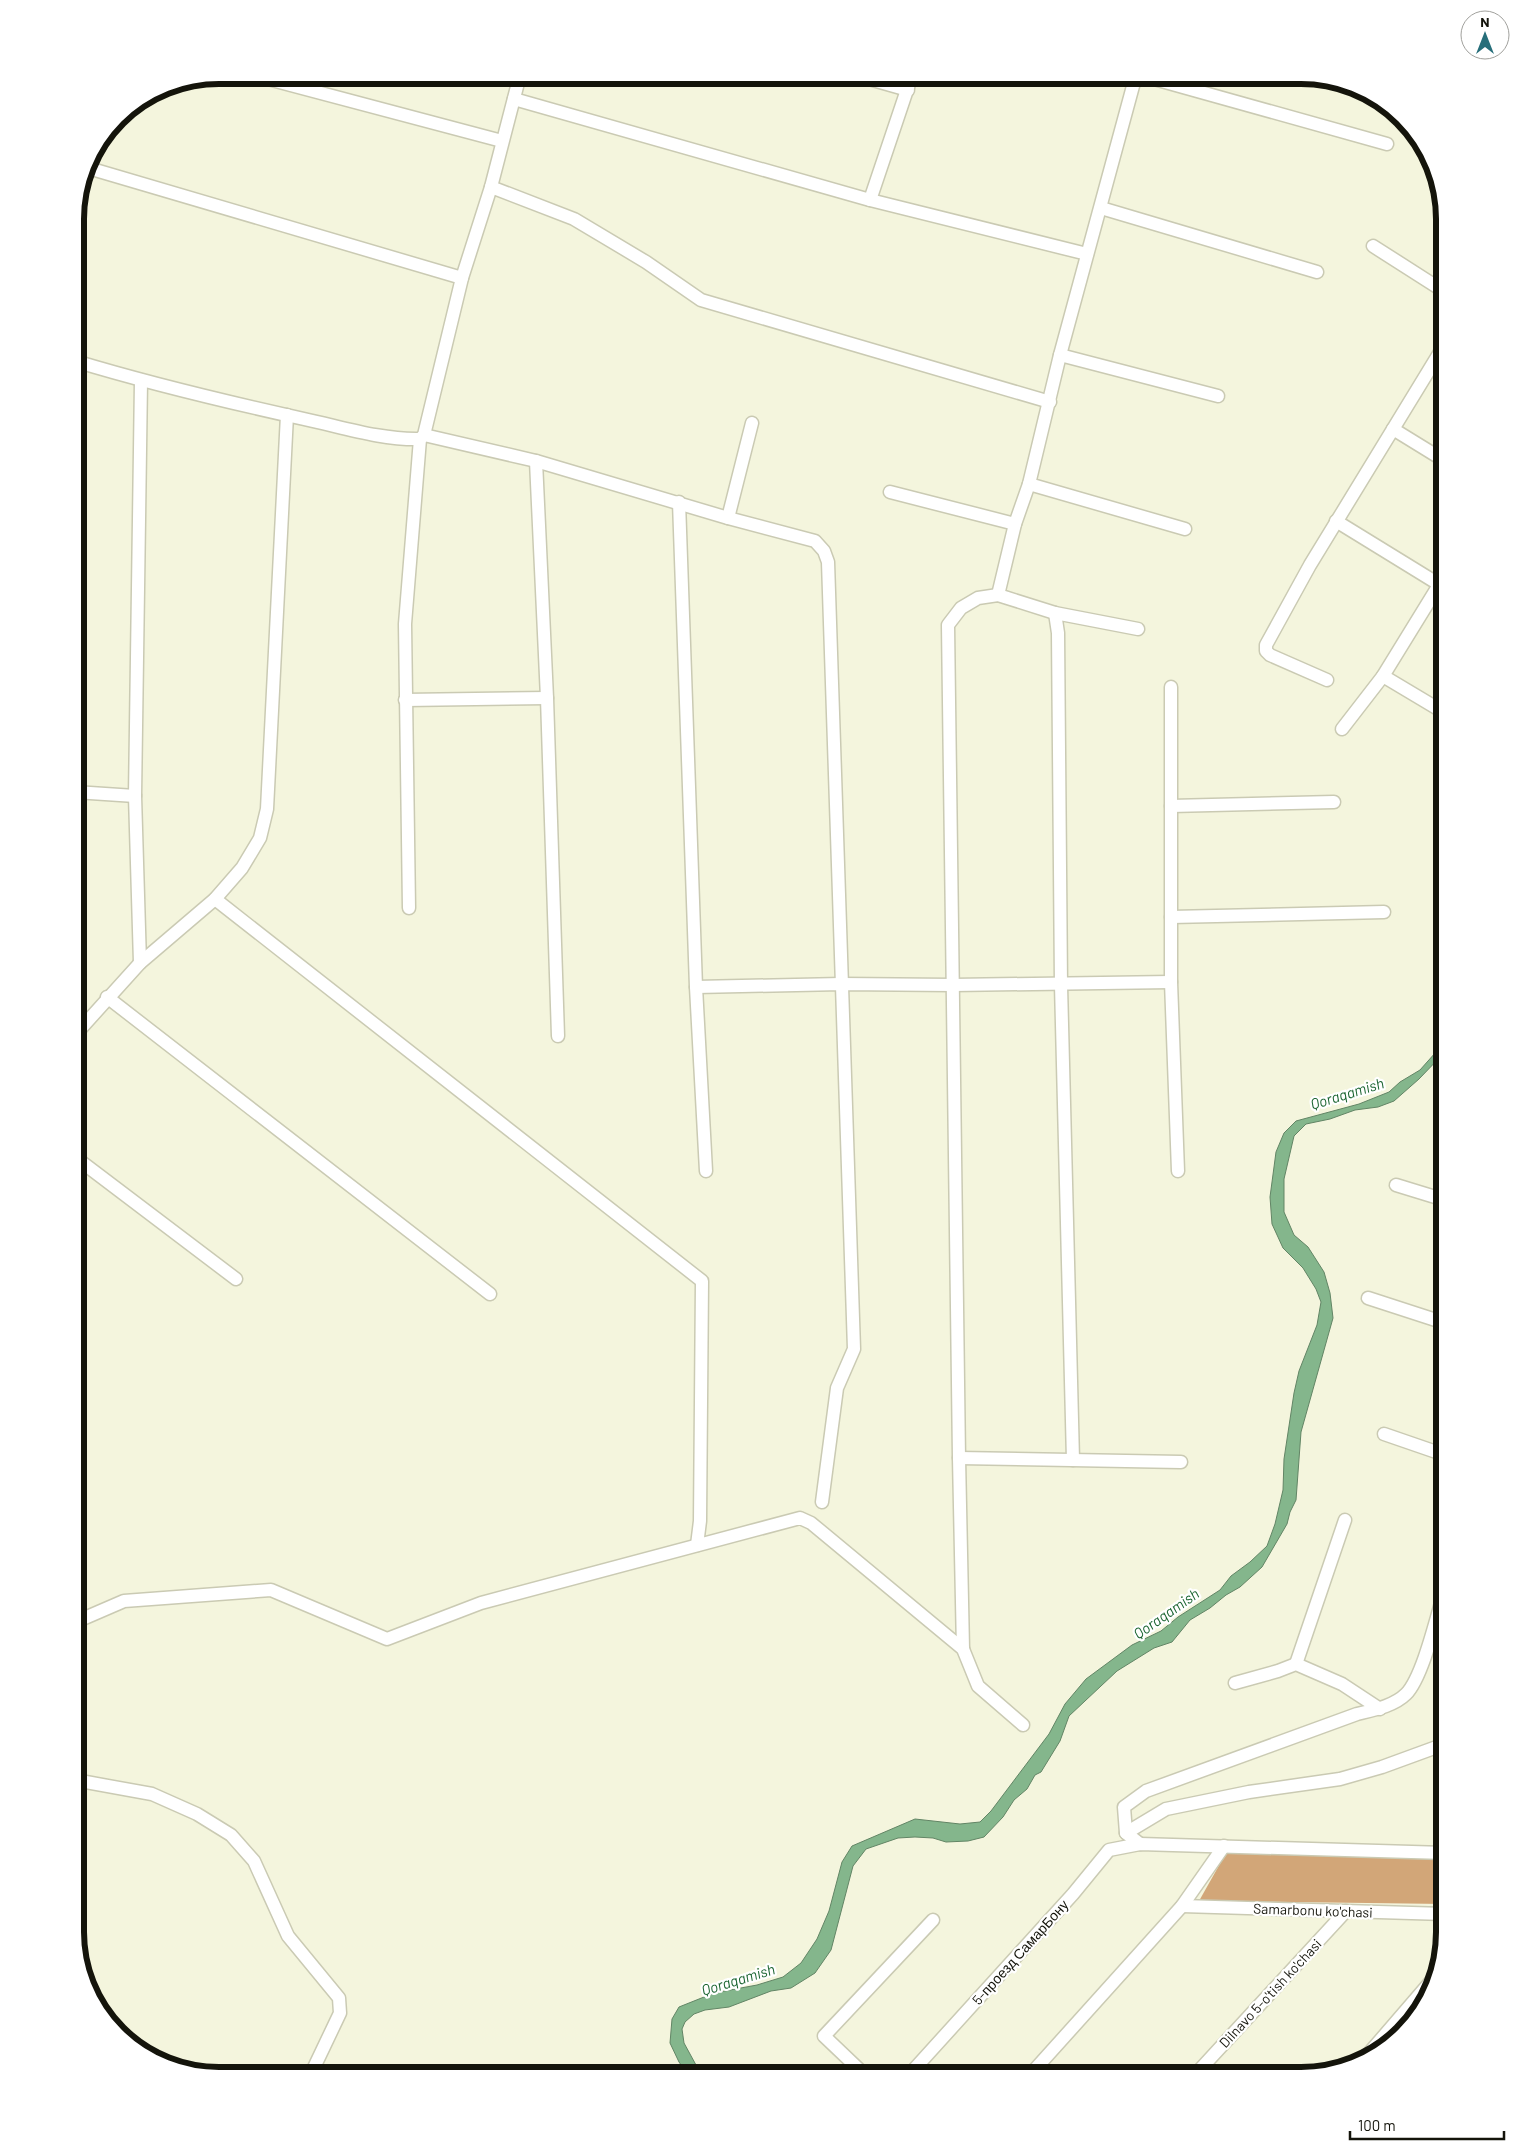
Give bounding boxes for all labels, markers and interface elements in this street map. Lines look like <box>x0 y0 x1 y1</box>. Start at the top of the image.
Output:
north arrow <box>1460 10 1510 60</box>
text: N <box>1480 13 1490 30</box>
water label: Qoraqamish <box>1308 1073 1386 1113</box>
water label: Qoraqamish <box>1130 1584 1202 1642</box>
street label: 5-проезд СамарБону <box>968 1896 1072 2008</box>
street label: Samarbonu ko'chasi <box>1253 1899 1373 1921</box>
street label: Dilnavo 5-o'tish ko'chasi <box>1215 1935 1325 2051</box>
water label: Qoraqamish <box>699 1959 777 1999</box>
scale bar <box>1350 2108 1504 2140</box>
text: 100 m <box>1358 2116 1396 2134</box>

